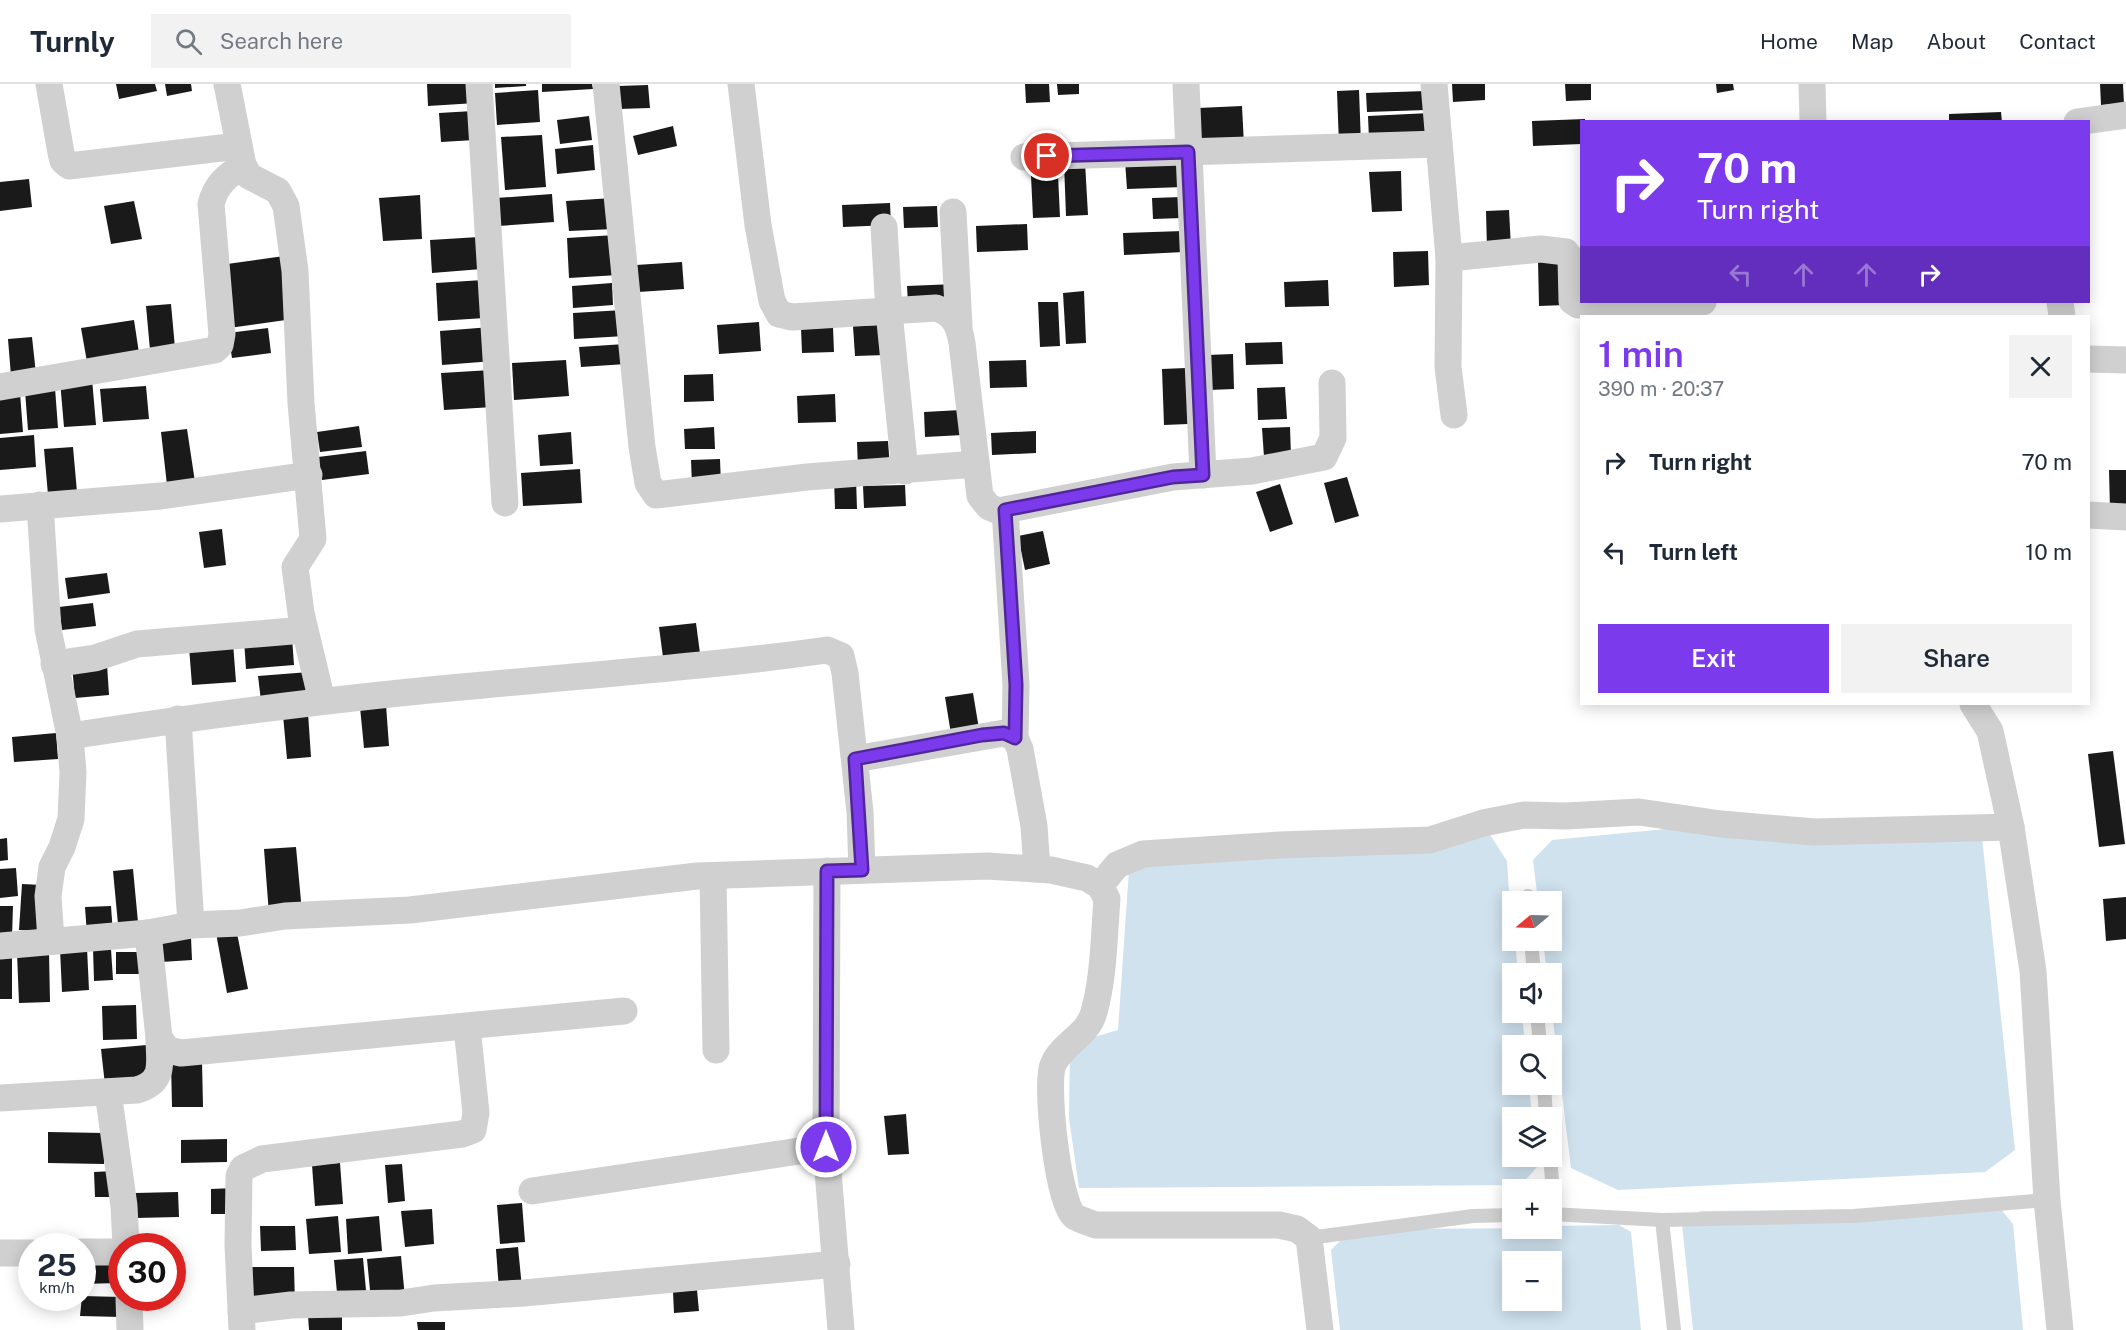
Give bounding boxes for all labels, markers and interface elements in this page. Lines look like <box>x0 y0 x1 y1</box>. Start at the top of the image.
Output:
search box <box>151 14 571 68</box>
text: Turnly <box>30 25 115 58</box>
icon: search <box>172 25 205 58</box>
text: Search here <box>220 28 343 54</box>
text: Home <box>1760 29 1818 54</box>
text: Map <box>1851 29 1894 54</box>
text: About <box>1927 29 1986 54</box>
text: Contact <box>2019 29 2096 54</box>
pin <box>1021 130 1072 181</box>
icon: arrive <box>1030 139 1063 172</box>
text: 70 m <box>1697 143 1797 192</box>
icon: right <box>1598 144 1676 222</box>
text: Turn right <box>1697 193 1820 225</box>
icon: left <box>1724 258 1757 291</box>
icon: ahead <box>1787 258 1820 291</box>
icon: ahead <box>1850 258 1883 291</box>
icon: right <box>1913 258 1946 291</box>
text: 1 min <box>1598 333 1684 375</box>
button: close <box>2009 335 2072 398</box>
text: 390 m · 20:37 <box>1598 377 1724 401</box>
icon: right <box>1598 446 1631 479</box>
text: Turn right <box>1649 449 1752 475</box>
text: 70 m <box>2021 449 2072 475</box>
icon: left <box>1598 536 1631 569</box>
text: Turn left <box>1649 539 1738 565</box>
text: 10 m <box>2025 539 2072 565</box>
button: Exit <box>1598 624 1829 693</box>
button: Share <box>1841 624 2072 693</box>
north arrow <box>1502 891 1562 951</box>
map controls <box>1502 891 1562 1311</box>
button: sound <box>1502 963 1562 1023</box>
button: search <box>1502 1035 1562 1095</box>
button: layers <box>1502 1107 1562 1167</box>
position arrow <box>794 1115 858 1179</box>
button: + <box>1502 1179 1562 1239</box>
speed limit sign: 30 <box>108 1233 186 1311</box>
text: 25 <box>37 1247 77 1283</box>
button: − <box>1502 1251 1562 1311</box>
text: km/h <box>39 1279 75 1296</box>

